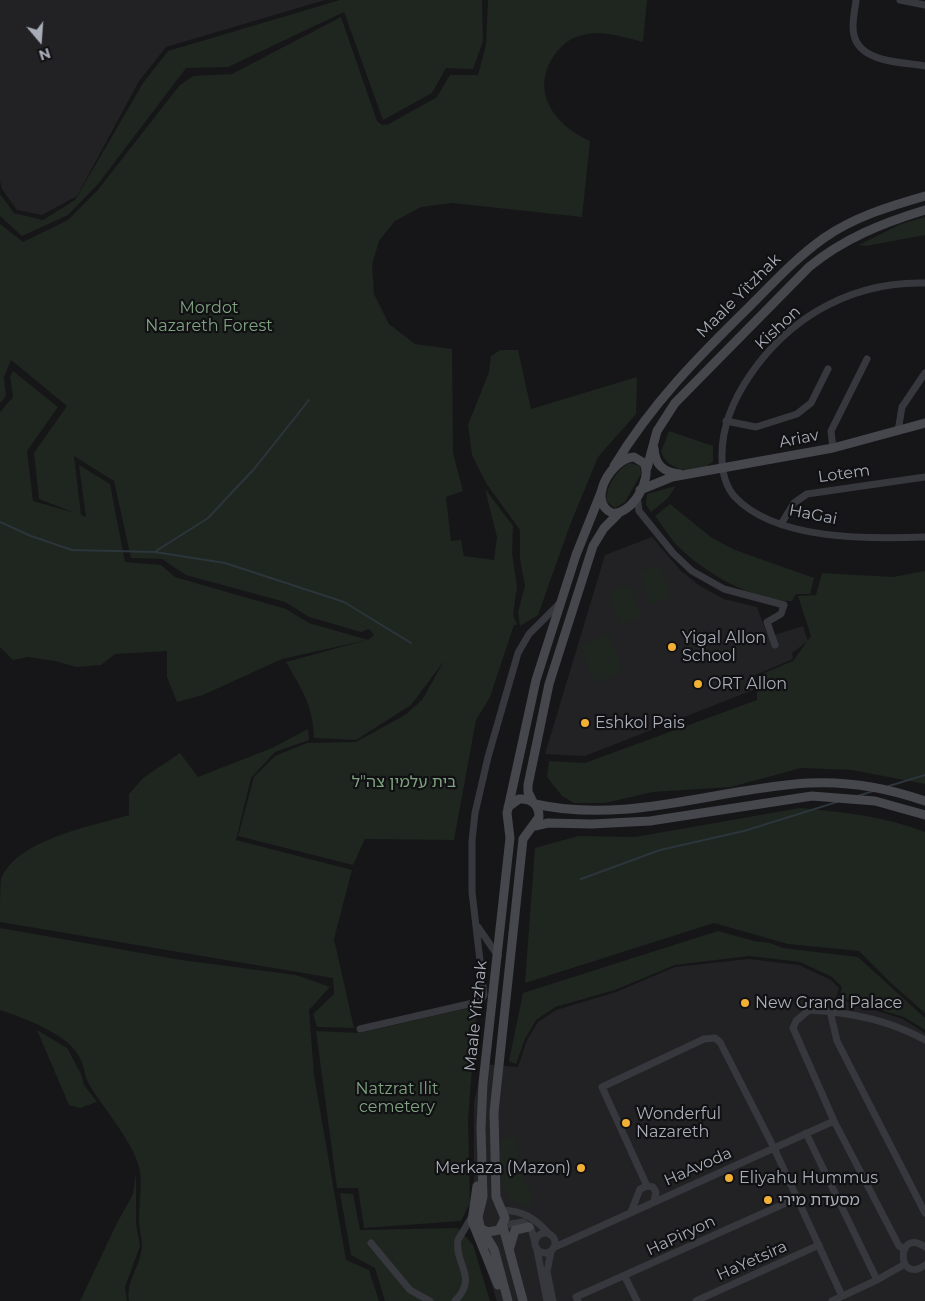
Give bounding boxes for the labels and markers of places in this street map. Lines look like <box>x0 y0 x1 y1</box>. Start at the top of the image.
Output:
place label: Yigal Allon School <box>682 628 766 666</box>
marker: Yigal Allon School <box>666 641 678 653</box>
place label: ORT Allon <box>708 674 787 694</box>
marker: ORT Allon <box>692 678 704 690</box>
place label: Eshkol Pais <box>595 713 685 733</box>
marker: Eshkol Pais <box>579 717 591 729</box>
place label: New Grand Palace <box>755 993 902 1013</box>
marker: New Grand Palace <box>739 997 751 1009</box>
place label: Wonderful Nazareth <box>636 1104 721 1142</box>
marker: Wonderful Nazareth <box>620 1117 632 1129</box>
place label: Merkaza (Mazon) <box>435 1158 571 1178</box>
marker: Merkaza (Mazon) <box>575 1162 587 1174</box>
place label: Eliyahu Hummus <box>739 1168 878 1188</box>
marker: Eliyahu Hummus <box>723 1172 735 1184</box>
place label: מסעדת מירי <box>778 1190 860 1210</box>
marker: מסעדת מירי <box>762 1194 774 1206</box>

